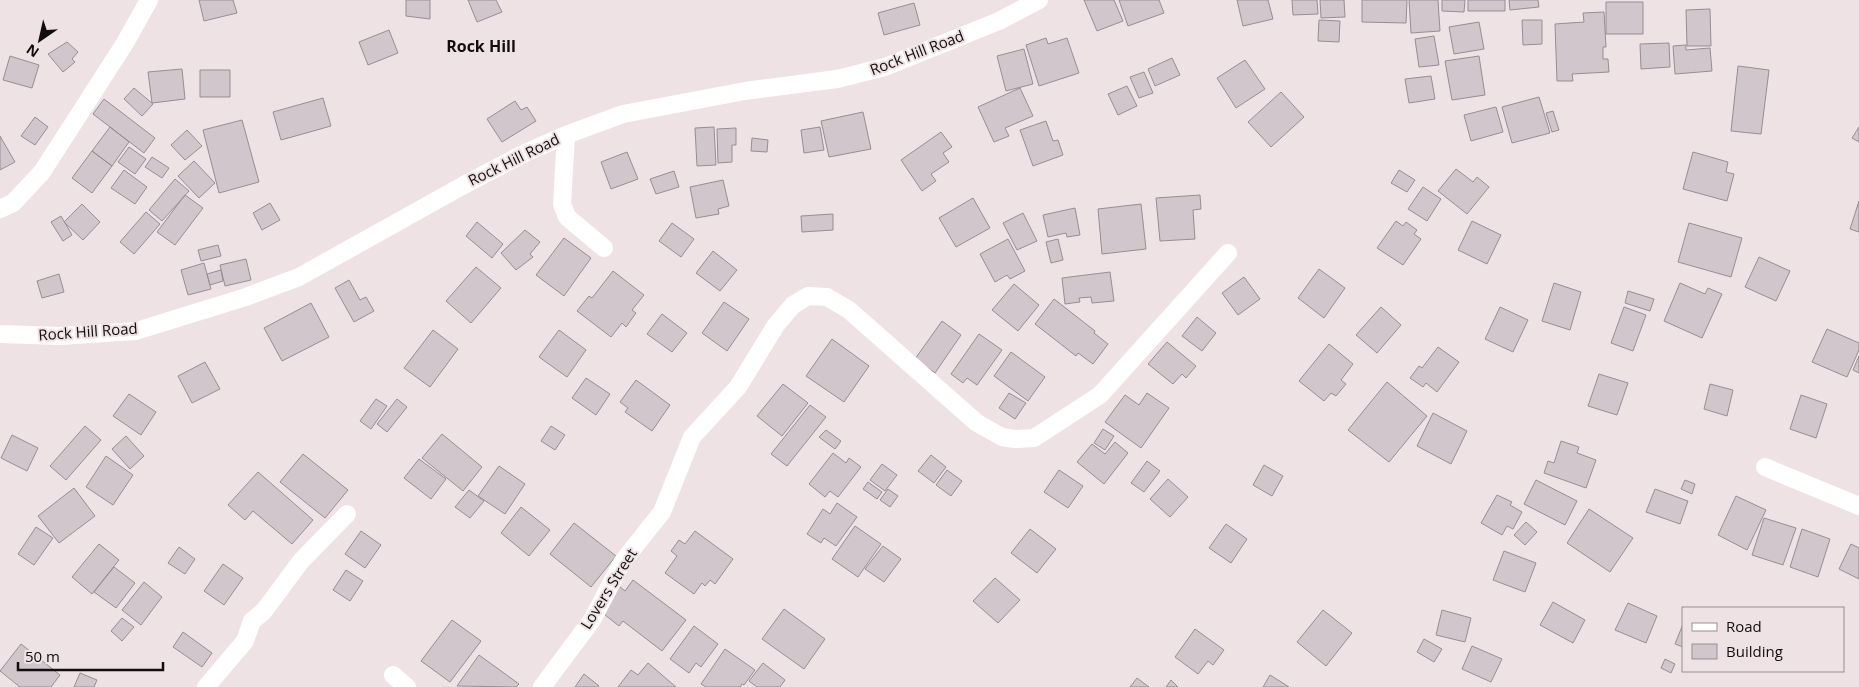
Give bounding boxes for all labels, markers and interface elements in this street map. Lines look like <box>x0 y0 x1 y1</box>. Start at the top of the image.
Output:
north arrow <box>15 15 65 65</box>
street label: Rock Hill Road <box>867 25 967 79</box>
district label: Rock Hill <box>446 35 516 57</box>
text: N <box>22 40 42 62</box>
street label: Rock Hill Road <box>465 128 563 190</box>
street label: Rock Hill Road <box>38 318 138 344</box>
street label: Lovers Street <box>575 544 641 633</box>
legend <box>1682 607 1844 672</box>
text: Road <box>1726 616 1762 636</box>
scale bar <box>18 640 162 672</box>
text: Building <box>1726 641 1783 661</box>
text: 50 m <box>25 646 60 666</box>

